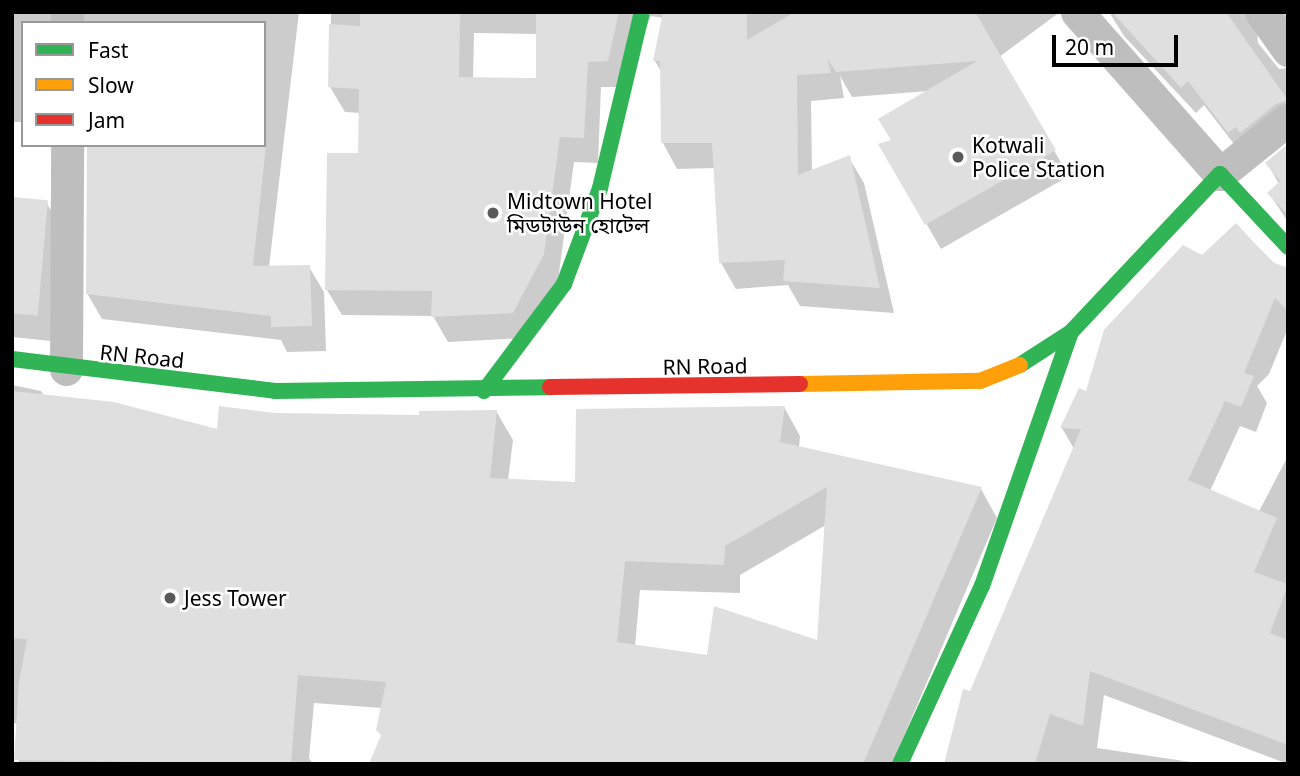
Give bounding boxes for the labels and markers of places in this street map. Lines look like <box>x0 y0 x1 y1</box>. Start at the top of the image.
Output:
place label: Kotwali Police Station <box>972 132 1105 182</box>
marker: Kotwali Police Station <box>950 149 966 165</box>
place label: Midtown Hotel মিডটাউন হোটেল <box>507 188 652 238</box>
marker: Midtown Hotel মিডটাউন হোটেল <box>485 205 501 221</box>
place label: Jess Tower <box>184 585 287 611</box>
marker: Jess Tower <box>162 590 178 606</box>

